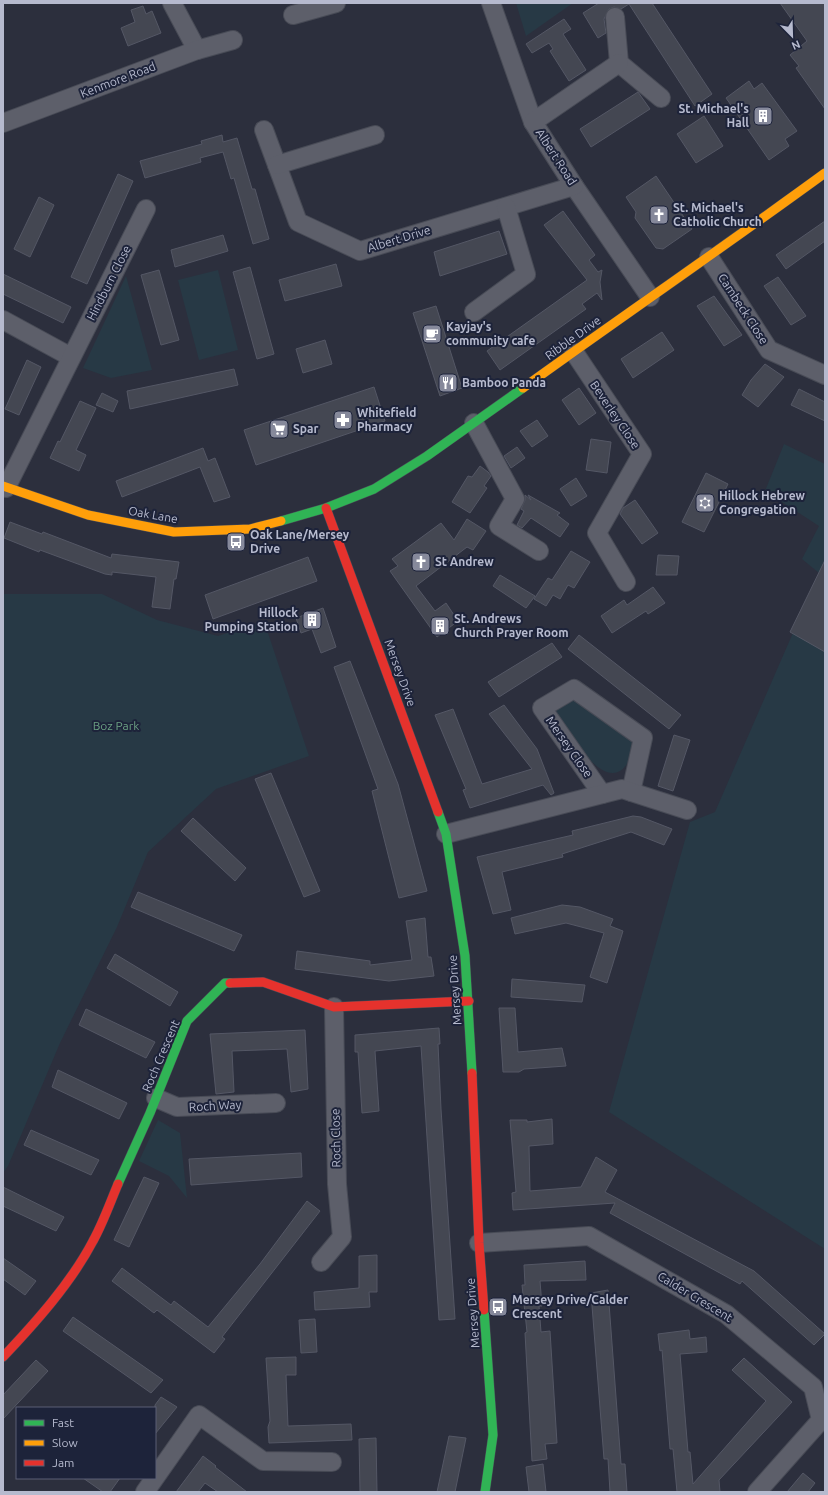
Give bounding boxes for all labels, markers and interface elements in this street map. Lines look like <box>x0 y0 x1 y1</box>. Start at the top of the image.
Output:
north arrow <box>772 16 812 56</box>
text: N <box>790 38 802 52</box>
street label: Kenmore Road <box>78 59 157 100</box>
place label: St. Michael's Hall <box>678 102 749 129</box>
building icon: St. Michael's Hall <box>752 105 774 127</box>
street label: Albert Road <box>533 126 579 187</box>
place label: St. Michael's Catholic Church <box>673 201 762 228</box>
church icon: St. Michael's Catholic Church <box>648 204 670 226</box>
street label: Albert Drive <box>366 223 432 254</box>
street label: Hindburn Close <box>84 243 133 322</box>
street label: Cambeck Close <box>716 271 771 346</box>
street label: Ribble Drive <box>542 313 603 362</box>
place label: Kayjay's community cafe <box>446 320 535 347</box>
cafe icon: Kayjay's community cafe <box>421 323 443 345</box>
restaurant icon: Bamboo Panda <box>437 372 459 394</box>
place label: Bamboo Panda <box>462 376 546 389</box>
street label: Beverley Close <box>588 378 643 451</box>
place label: Whitefield Pharmacy <box>357 406 417 433</box>
pharmacy icon: Whitefield Pharmacy <box>332 409 354 431</box>
supermarket icon: Spar <box>268 418 290 440</box>
place label: Spar <box>293 422 319 435</box>
place label: Hillock Hebrew Congregation <box>719 489 806 516</box>
synagogue icon: Hillock Hebrew Congregation <box>694 492 716 514</box>
street label: Oak Lane <box>127 504 179 525</box>
place label: Oak Lane/Mersey Drive <box>250 528 350 555</box>
bus stop icon: Oak Lane/Mersey Drive <box>225 531 247 553</box>
church icon: St Andrew <box>410 551 432 573</box>
place label: St Andrew <box>435 555 494 568</box>
place label: Hillock Pumping Station <box>205 606 298 633</box>
building icon: Hillock Pumping Station <box>301 609 323 631</box>
place label: St. Andrews Church Prayer Room <box>454 612 569 639</box>
building icon: St. Andrews Church Prayer Room <box>429 615 451 637</box>
street label: Mersey Drive <box>382 638 419 708</box>
street label: Mersey Close <box>544 714 595 780</box>
park label: Boz Park <box>93 719 139 732</box>
street label: Mersey Drive <box>446 954 463 1026</box>
street label: Roch Crescent <box>139 1018 182 1094</box>
street label: Roch Way <box>188 1098 242 1113</box>
street label: Roch Close <box>328 1108 343 1168</box>
street label: Calder Crescent <box>655 1269 735 1324</box>
street label: Mersey Drive <box>464 1277 481 1349</box>
place label: Mersey Drive/Calder Crescent <box>512 1293 628 1320</box>
bus stop icon: Mersey Drive/Calder Crescent <box>487 1296 509 1318</box>
legend <box>16 1407 156 1479</box>
text: Fast <box>52 1416 74 1429</box>
text: Slow <box>52 1436 78 1449</box>
text: Jam <box>52 1456 74 1469</box>

